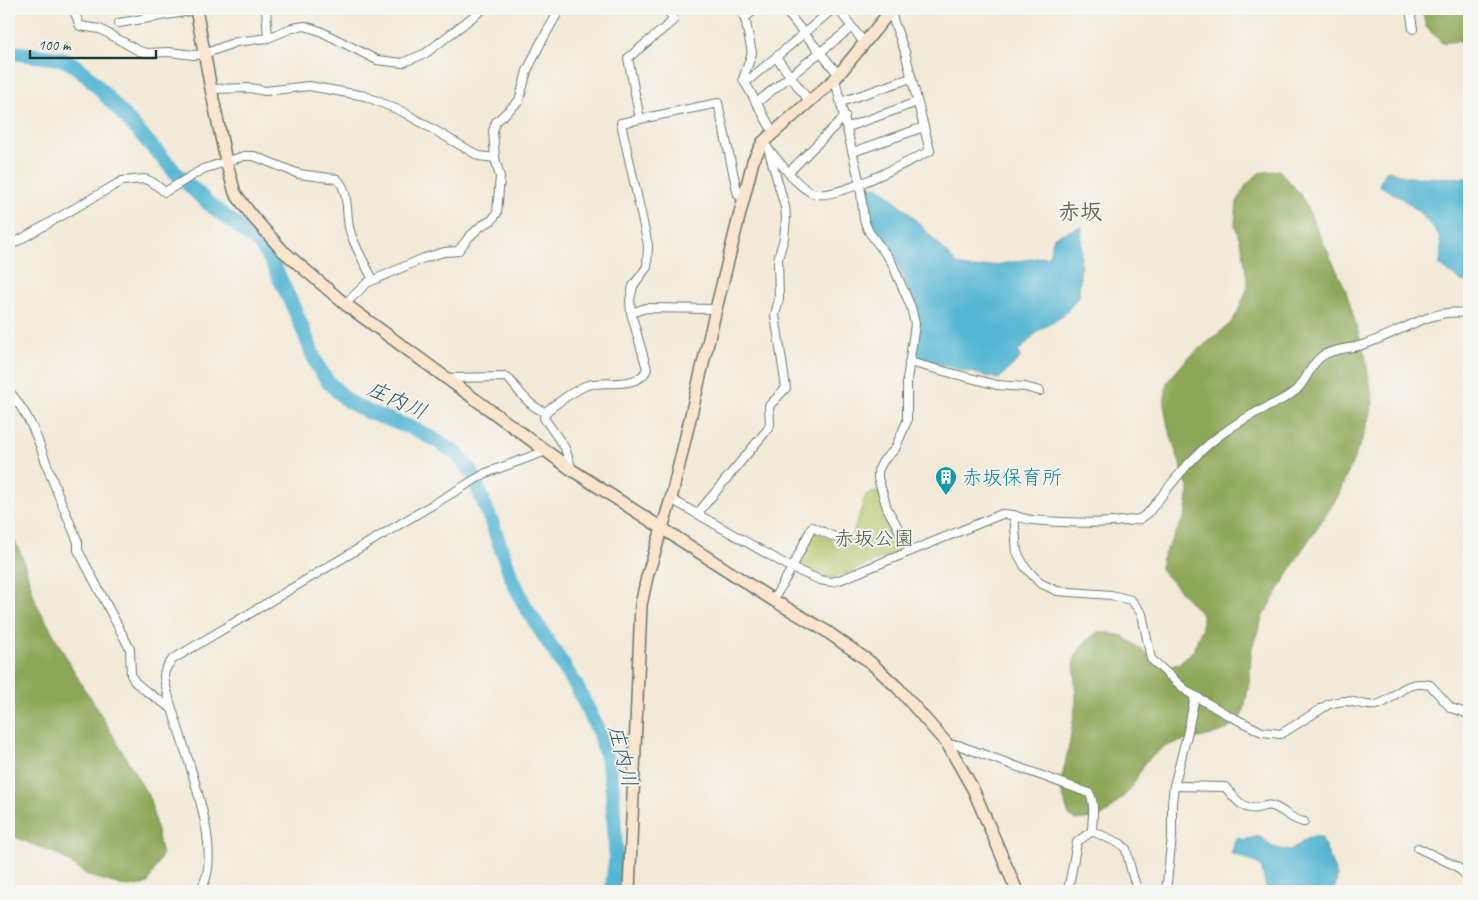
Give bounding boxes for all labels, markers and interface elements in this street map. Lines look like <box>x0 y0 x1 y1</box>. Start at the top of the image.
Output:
scale bar <box>30 28 156 60</box>
text: 100 m <box>38 36 72 55</box>
district label: 赤坂 <box>1058 198 1102 226</box>
water label: 庄内川 <box>363 375 431 425</box>
building icon: 赤坂保育所 <box>934 465 958 496</box>
place label: 赤坂保育所 <box>962 465 1062 490</box>
park label: 赤坂公園 <box>834 526 914 551</box>
water label: 庄内川 <box>603 722 643 790</box>

